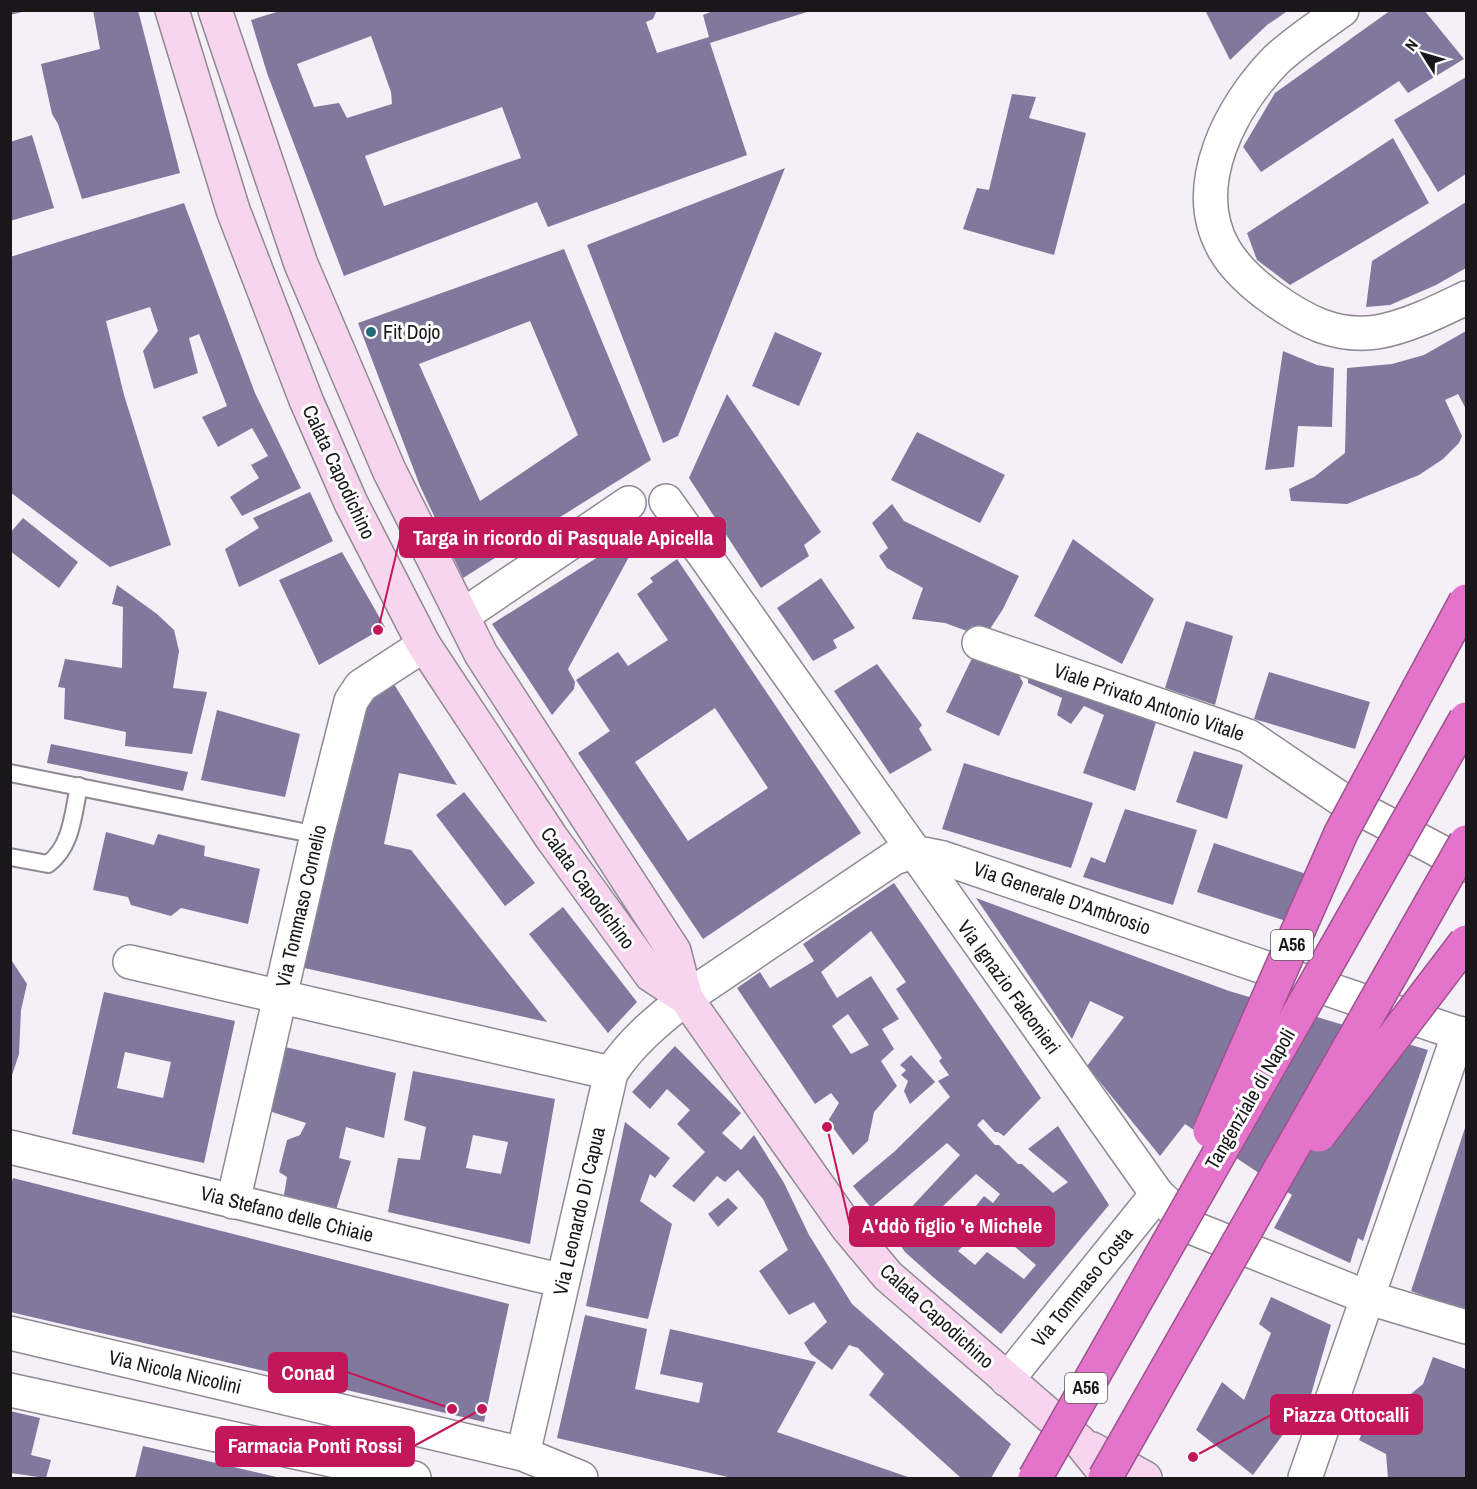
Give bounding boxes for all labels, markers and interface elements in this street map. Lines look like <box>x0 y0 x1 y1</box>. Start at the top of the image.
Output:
north arrow <box>1393 24 1453 84</box>
text: N <box>1399 35 1423 55</box>
place label: Fit Dojo <box>383 318 440 345</box>
marker: Fit Dojo <box>364 325 378 339</box>
street label: Calata Capodichino <box>297 400 382 543</box>
callout: Targa in ricordo di Pasquale Apicella <box>400 518 725 557</box>
text: Targa in ricordo di Pasquale Apicella <box>413 523 714 552</box>
street label: Viale Privato Antonio Vitale <box>1050 656 1248 747</box>
street label: Calata Capodichino <box>535 821 642 954</box>
street label: Via Tommaso Cornelio <box>269 822 332 990</box>
street label: Via Generale D'Ambrosio <box>970 854 1155 941</box>
street label: Via Ignazio Falconieri <box>952 914 1067 1059</box>
road number: A56 <box>1271 930 1313 960</box>
street label: Tangenziale di Napoli <box>1198 1023 1301 1174</box>
street label: Via Leonardo Di Capua <box>546 1124 611 1298</box>
street label: Via Stefano delle Chiaie <box>198 1179 377 1248</box>
callout: A'ddò figlio 'e Michele <box>850 1207 1054 1246</box>
text: A'ddò figlio 'e Michele <box>862 1211 1042 1240</box>
street label: Via Tommaso Costa <box>1025 1221 1138 1352</box>
street label: Calata Capodichino <box>874 1257 1000 1374</box>
street label: Via Nicola Nicolini <box>106 1343 244 1400</box>
callout: Conad <box>269 1353 347 1392</box>
text: Conad <box>281 1358 335 1387</box>
road number: A56 <box>1065 1373 1107 1403</box>
callout: Piazza Ottocalli <box>1271 1395 1422 1434</box>
text: Piazza Ottocalli <box>1283 1400 1409 1429</box>
callout: Farmacia Ponti Rossi <box>216 1427 414 1466</box>
text: Farmacia Ponti Rossi <box>228 1431 402 1460</box>

